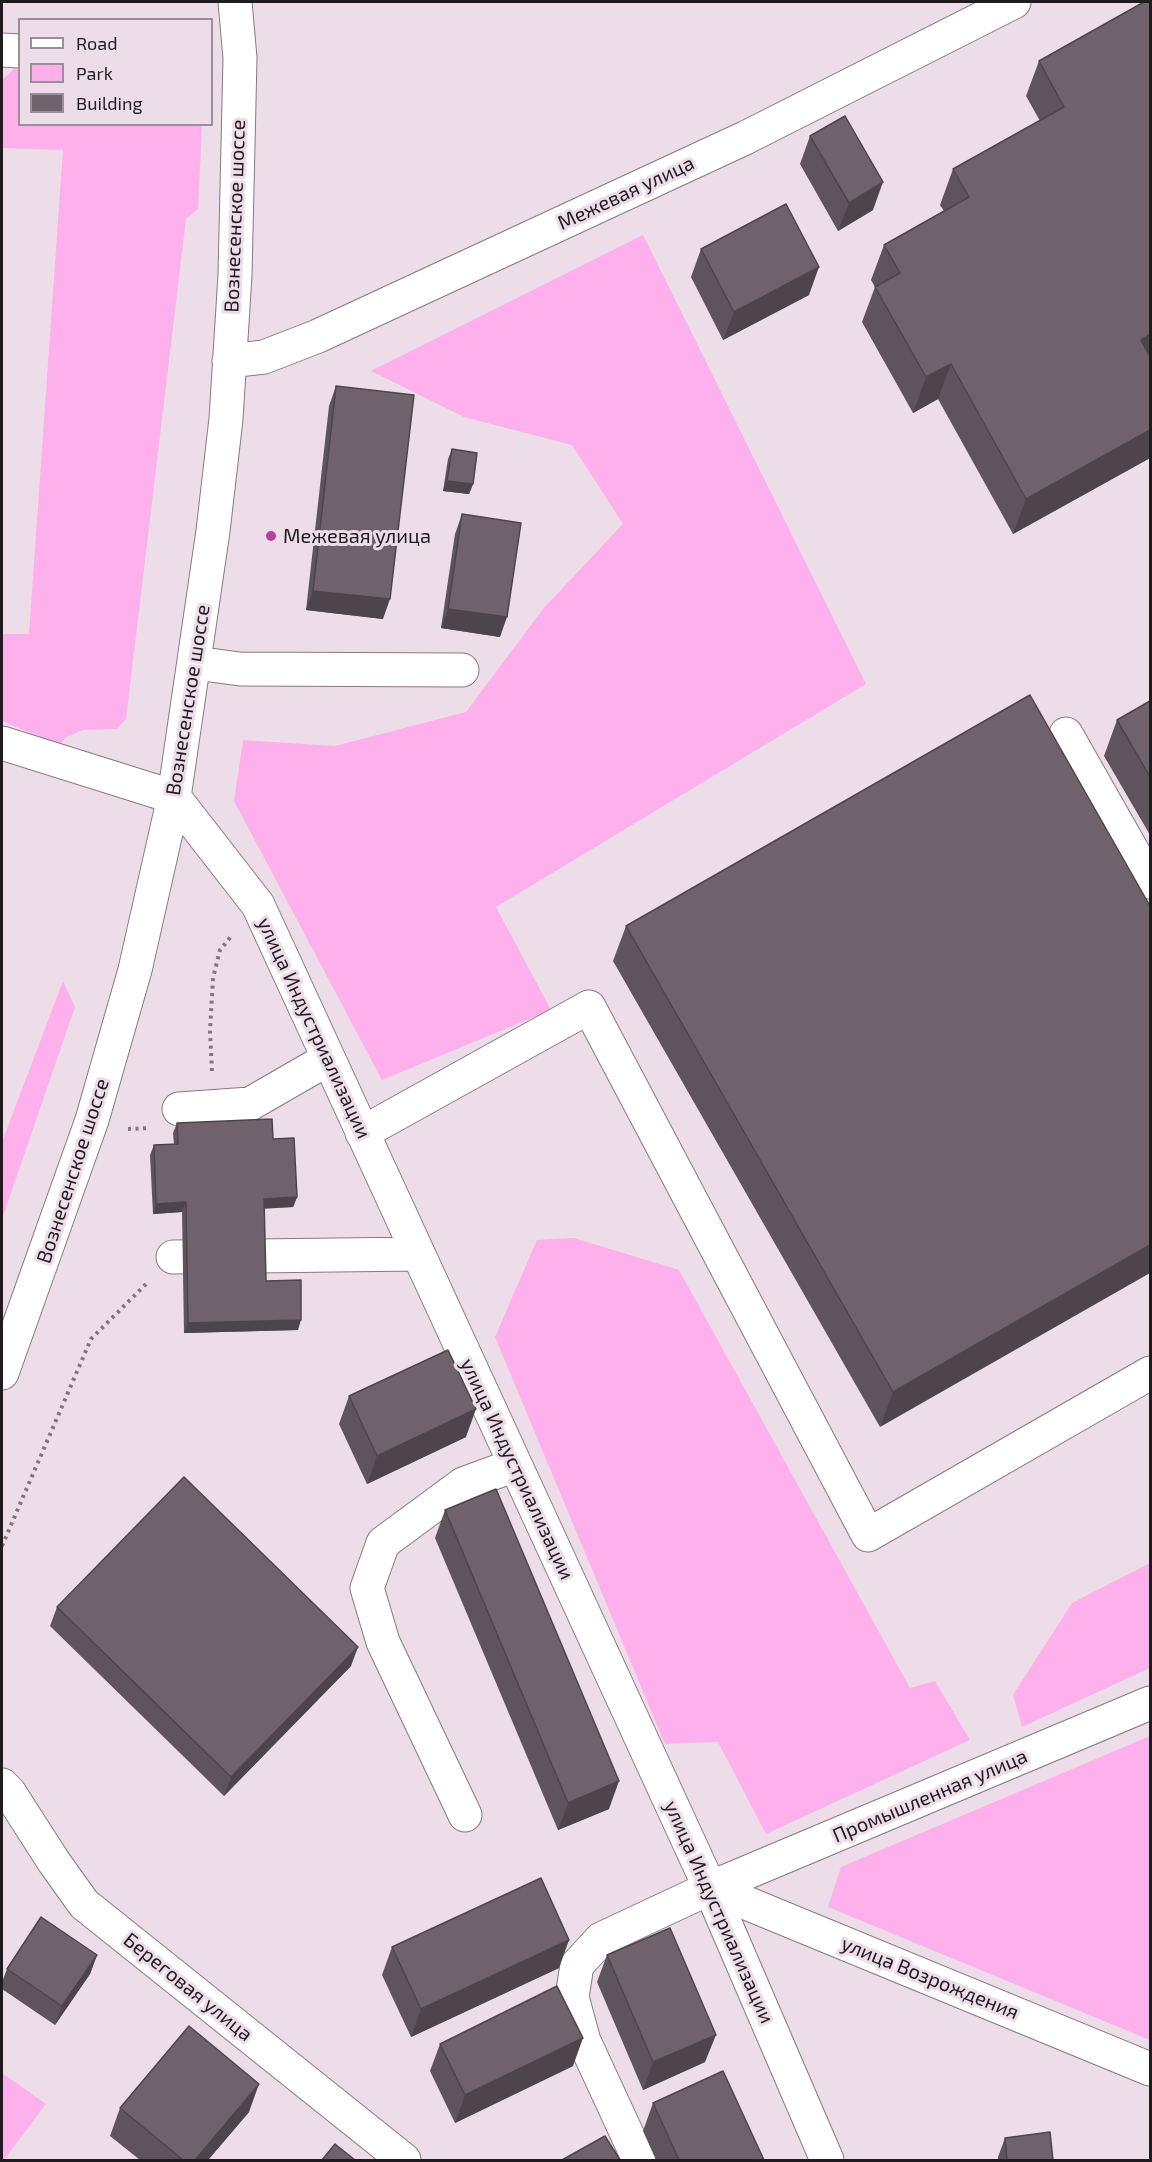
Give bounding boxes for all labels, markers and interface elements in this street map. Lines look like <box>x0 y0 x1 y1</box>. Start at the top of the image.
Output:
legend <box>18 18 213 126</box>
text: Road <box>76 32 117 54</box>
text: Park <box>76 62 113 84</box>
text: Building <box>76 92 143 114</box>
street label: Вознесенское шоссе <box>220 119 250 313</box>
street label: Межевая улица <box>554 151 698 235</box>
place label: Межевая улица <box>283 524 431 548</box>
marker: Межевая улица <box>264 529 278 543</box>
street label: Вознесенское шоссе <box>161 603 215 797</box>
street label: улица Индустриализации <box>252 914 376 1142</box>
street label: Вознесенское шоссе <box>32 1075 114 1267</box>
street label: улица Индустриализации <box>455 1355 579 1583</box>
street label: Промышленная улица <box>829 1744 1031 1848</box>
street label: улица Индустриализации <box>659 1797 779 2027</box>
street label: Береговая улица <box>119 1928 257 2046</box>
street label: улица Возрождения <box>838 1931 1022 2025</box>

